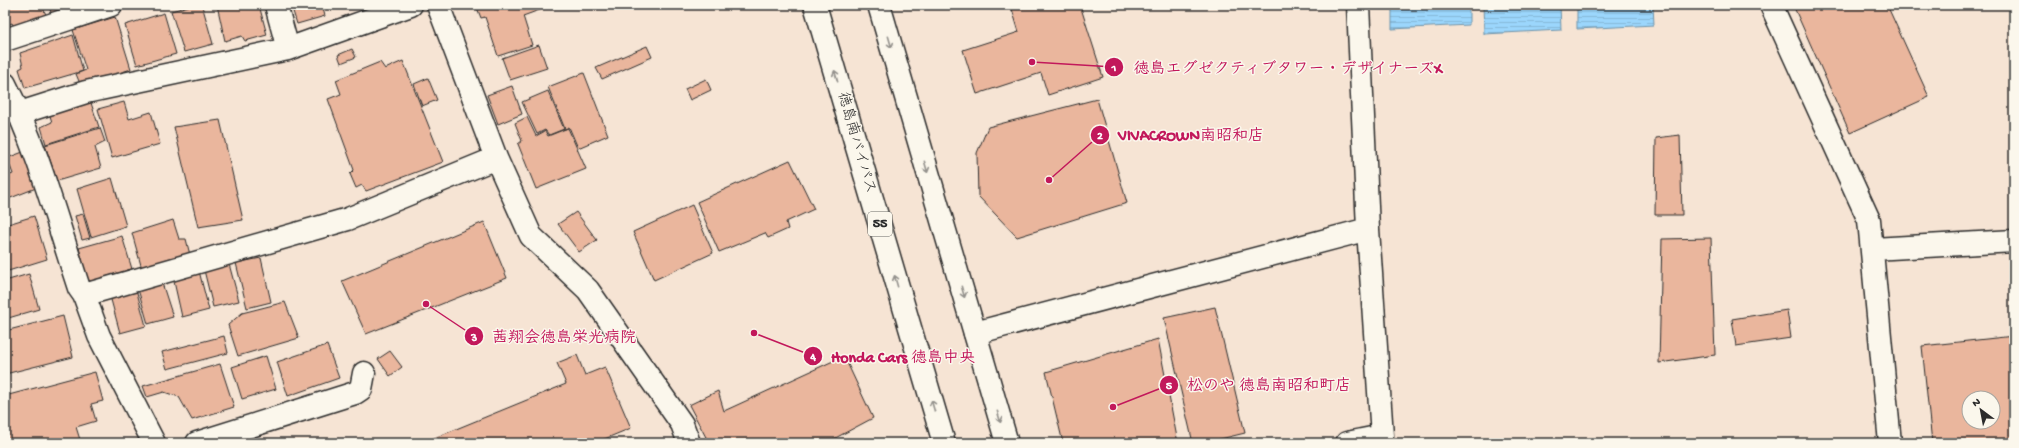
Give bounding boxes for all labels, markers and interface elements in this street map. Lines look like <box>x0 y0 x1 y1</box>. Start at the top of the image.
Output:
one-way arrow <box>887 36 894 49</box>
callout: 徳島エグゼクティブタワー・デザイナーズX <box>1104 53 1452 81</box>
text: 徳島エグゼクティブタワー・デザイナーズX <box>1134 59 1444 80</box>
text: 1 <box>1111 62 1117 76</box>
one-way arrow <box>832 69 839 82</box>
street label: 徳島南バイパス <box>833 90 880 196</box>
callout: VIVACROWN南昭和店 <box>1090 121 1272 149</box>
text: VIVACROWN南昭和店 <box>1117 126 1264 147</box>
text: 2 <box>1097 130 1103 144</box>
one-way arrow <box>923 160 930 173</box>
road number: 55 <box>868 212 892 236</box>
one-way arrow <box>892 275 899 288</box>
one-way arrow <box>960 285 967 298</box>
callout: 茜翔会徳島栄光病院 <box>464 322 644 350</box>
text: 茜翔会徳島栄光病院 <box>492 328 636 349</box>
text: 3 <box>470 332 477 346</box>
callout: Honda Cars 徳島中央 <box>803 342 983 370</box>
text: Honda Cars 徳島中央 <box>831 348 975 369</box>
text: 4 <box>809 351 816 365</box>
callout: 松のや 徳島南昭和町店 <box>1159 371 1359 399</box>
text: 松のや 徳島南昭和町店 <box>1187 376 1351 397</box>
text: 5 <box>1166 380 1173 394</box>
north arrow <box>1961 390 2001 430</box>
text: N <box>1971 396 1983 410</box>
one-way arrow <box>929 399 936 412</box>
one-way arrow <box>996 410 1003 423</box>

